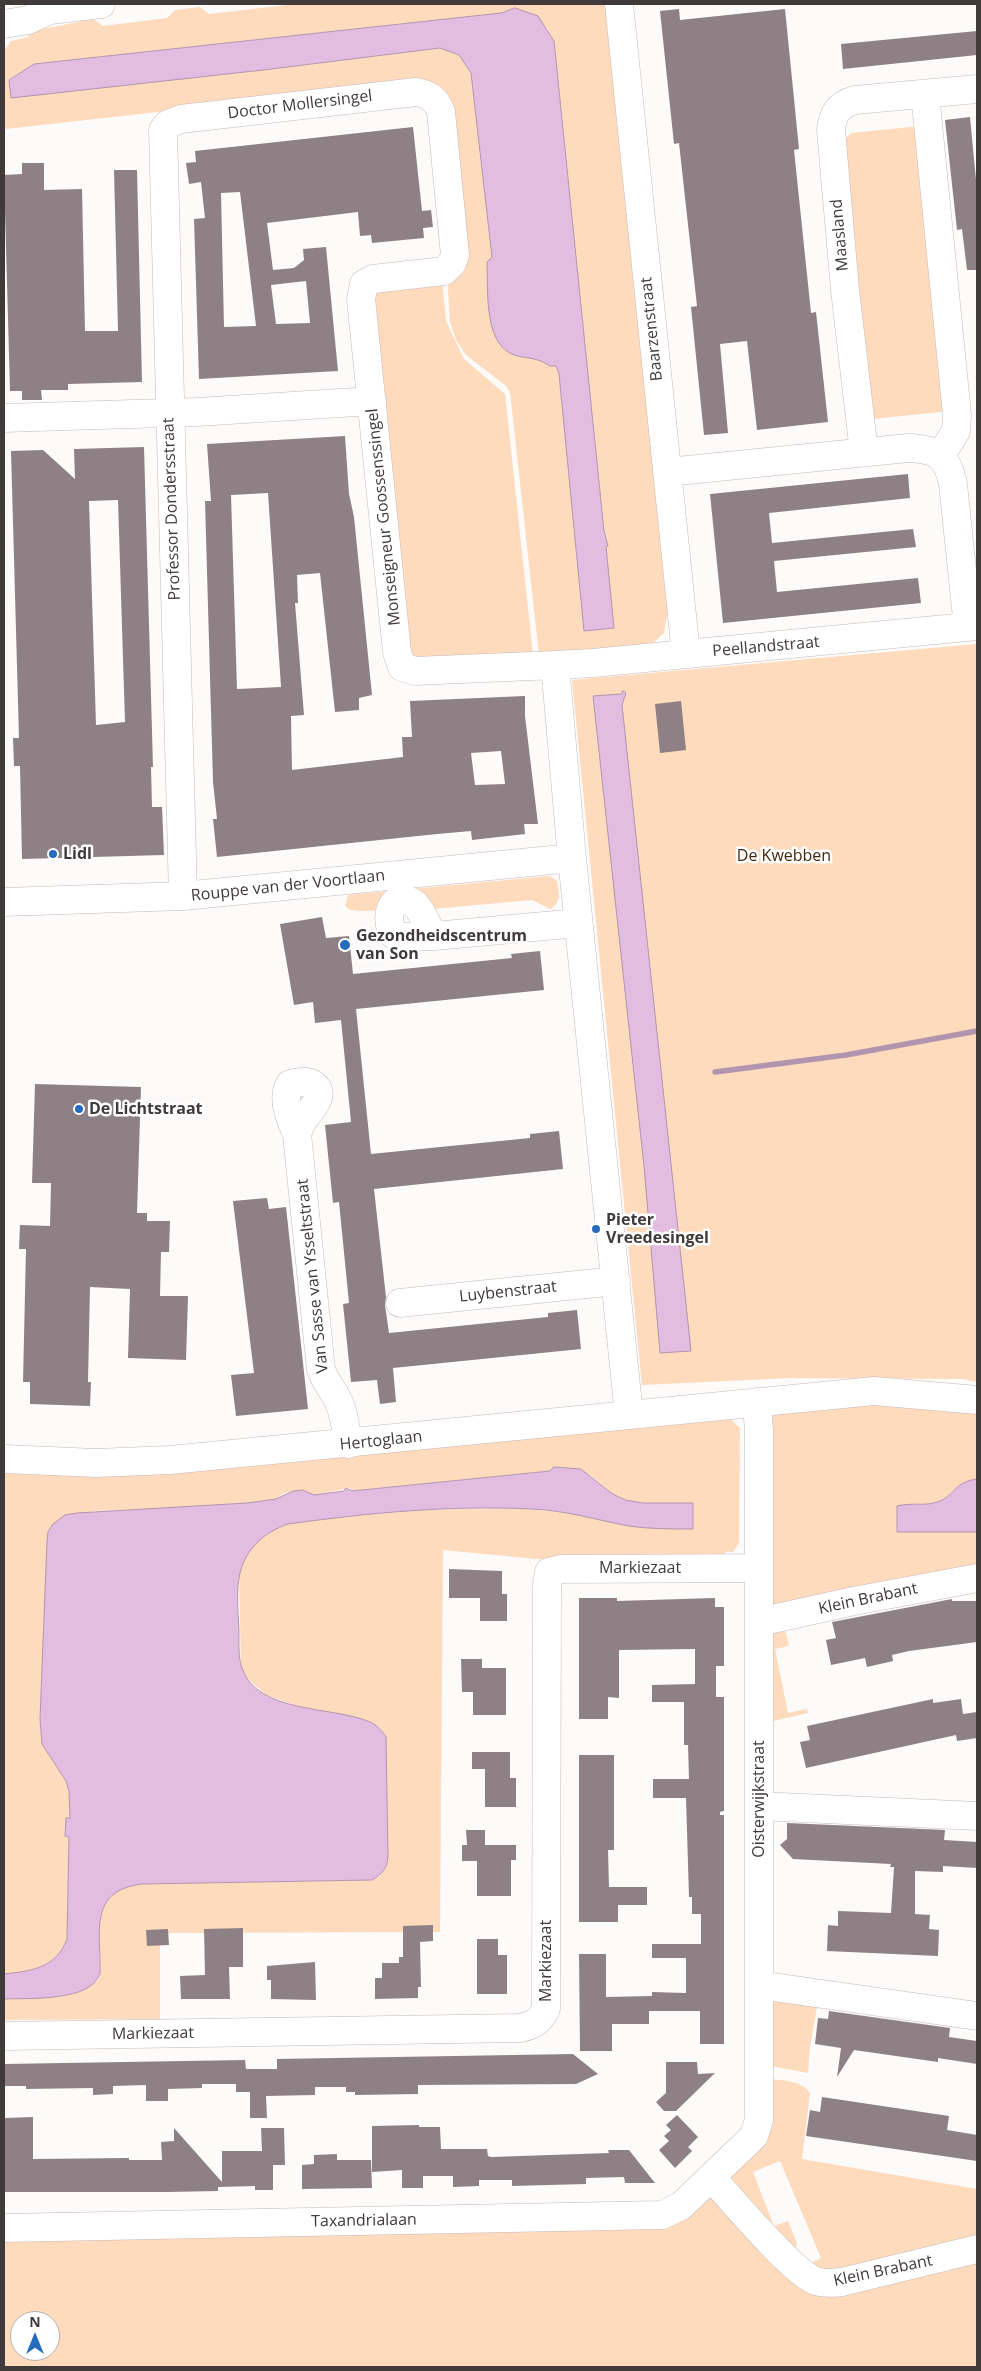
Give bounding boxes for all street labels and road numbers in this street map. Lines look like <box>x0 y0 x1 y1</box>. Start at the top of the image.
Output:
street label: Doctor Mollersingel <box>227 87 373 123</box>
street label: Maasland <box>827 198 853 272</box>
street label: Baarzenstraat <box>637 276 667 382</box>
street label: Monseigneur Goossenssingel <box>363 407 405 627</box>
street label: Professor Dondersstraat <box>159 417 185 601</box>
street label: Peellandstraat <box>712 633 820 661</box>
street label: Rouppe van der Voortlaan <box>190 866 386 906</box>
street label: Van Sasse van Ysseltstraat <box>293 1178 333 1374</box>
street label: Luybenstraat <box>458 1277 558 1307</box>
street label: Hertoglaan <box>339 1427 423 1455</box>
street label: Markiezaat <box>599 1558 681 1578</box>
street label: Klein Brabant <box>817 1579 919 1619</box>
street label: Oisterwijkstraat <box>749 1740 769 1858</box>
street label: Markiezaat <box>536 1920 556 2002</box>
street label: Markiezaat <box>112 2024 194 2044</box>
street label: Taxandrialaan <box>311 2210 417 2232</box>
street label: Klein Brabant <box>832 2251 934 2291</box>

